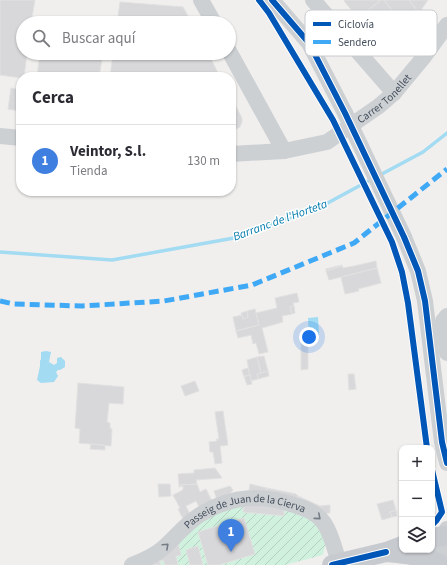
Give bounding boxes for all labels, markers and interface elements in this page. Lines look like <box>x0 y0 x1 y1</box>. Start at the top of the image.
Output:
legend <box>305 10 437 56</box>
search box <box>16 16 236 60</box>
text: Ciclovía <box>338 17 374 32</box>
icon: search <box>30 27 52 49</box>
text: Buscar aquí <box>62 28 135 49</box>
text: Sendero <box>338 35 377 50</box>
street label: Carrer Tonellet <box>354 71 415 127</box>
text: Cerca <box>32 86 74 110</box>
text: Veintor, S.l. <box>70 141 146 162</box>
text: 1 <box>42 152 48 170</box>
text: 130 m <box>187 152 220 170</box>
text: Tienda <box>70 162 108 180</box>
water label: Barranc de l'Horteta <box>231 195 330 245</box>
your location <box>299 327 319 347</box>
map controls <box>399 445 435 553</box>
button: + <box>399 445 435 481</box>
button: − <box>399 481 435 517</box>
street label: Passeig de Juan de la Cierva <box>181 491 308 532</box>
one-way arrow <box>313 513 320 520</box>
button: layers <box>399 517 435 553</box>
pin: 1 <box>218 519 244 552</box>
one-way arrow <box>161 543 169 550</box>

